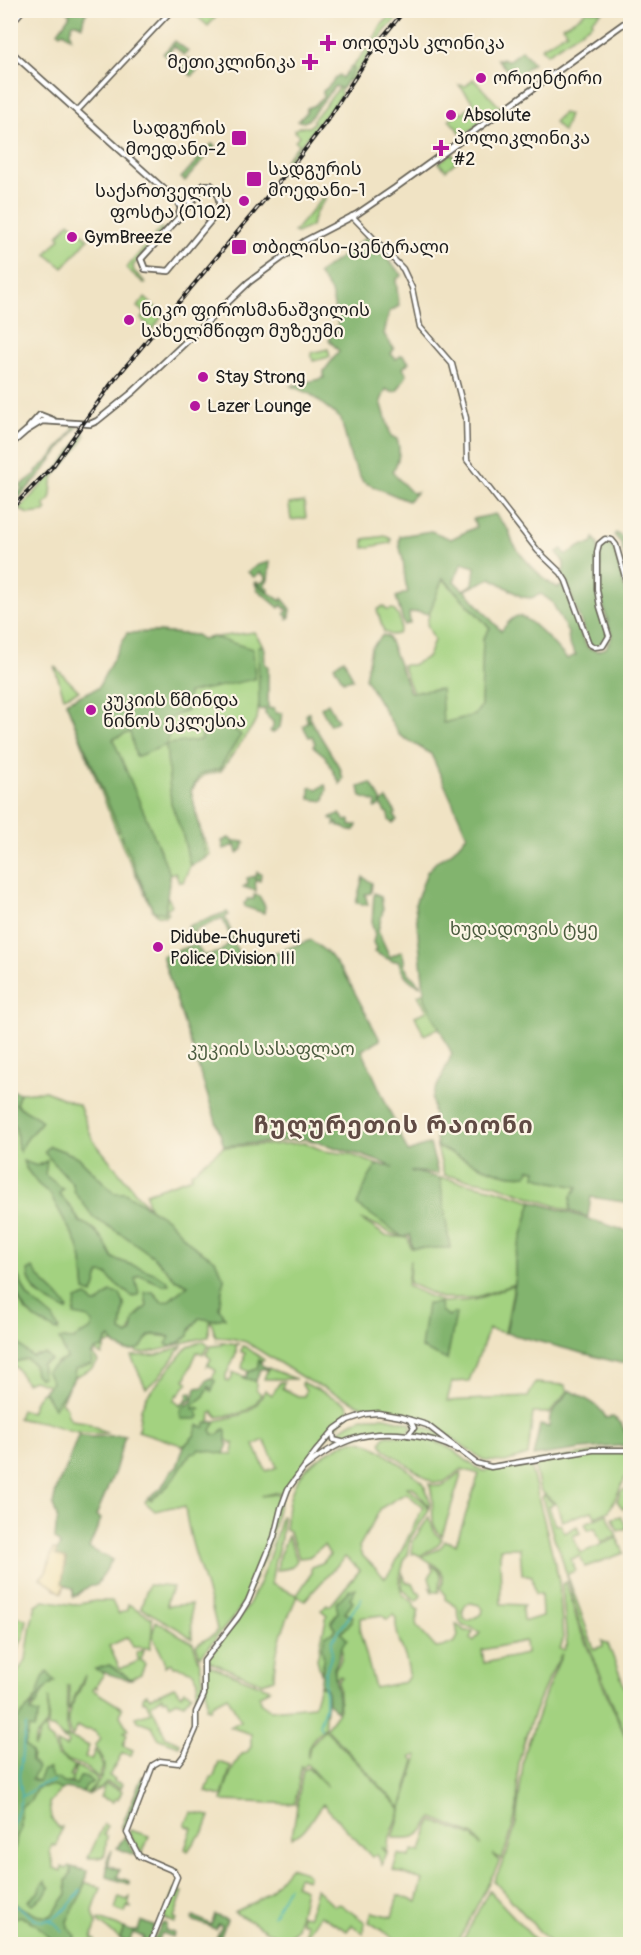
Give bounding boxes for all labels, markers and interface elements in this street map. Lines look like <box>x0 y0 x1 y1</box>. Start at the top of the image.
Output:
place label: თოდუას კლინიკა <box>342 32 505 55</box>
marker: თოდუას კლინიკა <box>319 34 337 52</box>
place label: მეთიკლინიკა <box>167 51 296 74</box>
marker: მეთიკლინიკა <box>301 53 319 71</box>
place label: ორიენტირი <box>493 67 602 90</box>
marker: ორიენტირი <box>474 71 488 85</box>
place label: Absolute <box>463 104 531 127</box>
marker: Absolute <box>444 108 458 122</box>
place label: სადგურის მოედანი-2 <box>126 117 226 161</box>
place label: პოლიკლინიკა #2 <box>453 127 590 171</box>
marker: სადგურის მოედანი-2 <box>230 129 248 147</box>
marker: პოლიკლინიკა #2 <box>432 139 450 157</box>
place label: სადგურის მოედანი-1 <box>268 158 365 202</box>
marker: სადგურის მოედანი-1 <box>245 170 263 188</box>
place label: საქართველოს ფოსტა (0102) <box>95 180 232 224</box>
marker: საქართველოს ფოსტა (0102) <box>237 194 251 208</box>
place label: GymBreeze <box>84 226 172 249</box>
marker: GymBreeze <box>65 230 79 244</box>
place label: თბილისი-ცენტრალი <box>252 236 449 259</box>
marker: თბილისი-ცენტრალი <box>230 238 248 256</box>
place label: ნიკო ფიროსმანაშვილის სახელმწიფო მუზეუმი <box>141 299 370 343</box>
marker: ნიკო ფიროსმანაშვილის სახელმწიფო მუზეუმი <box>122 313 136 327</box>
place label: Stay Strong <box>215 366 305 389</box>
marker: Stay Strong <box>196 370 210 384</box>
place label: Lazer Lounge <box>207 395 311 418</box>
marker: Lazer Lounge <box>188 399 202 413</box>
place label: კუკიის წმინდა ნინოს ეკლესია <box>103 689 246 733</box>
marker: კუკიის წმინდა ნინოს ეკლესია <box>84 703 98 717</box>
park label: ხუდადოვის ტყე <box>450 918 598 941</box>
place label: Didube-Chugureti Police Division III <box>170 926 300 970</box>
marker: Didube-Chugureti Police Division III <box>151 940 165 954</box>
park label: კუკიის სასაფლაო <box>187 1038 355 1061</box>
district label: ჩუღურეთის რაიონი <box>254 1111 534 1140</box>

